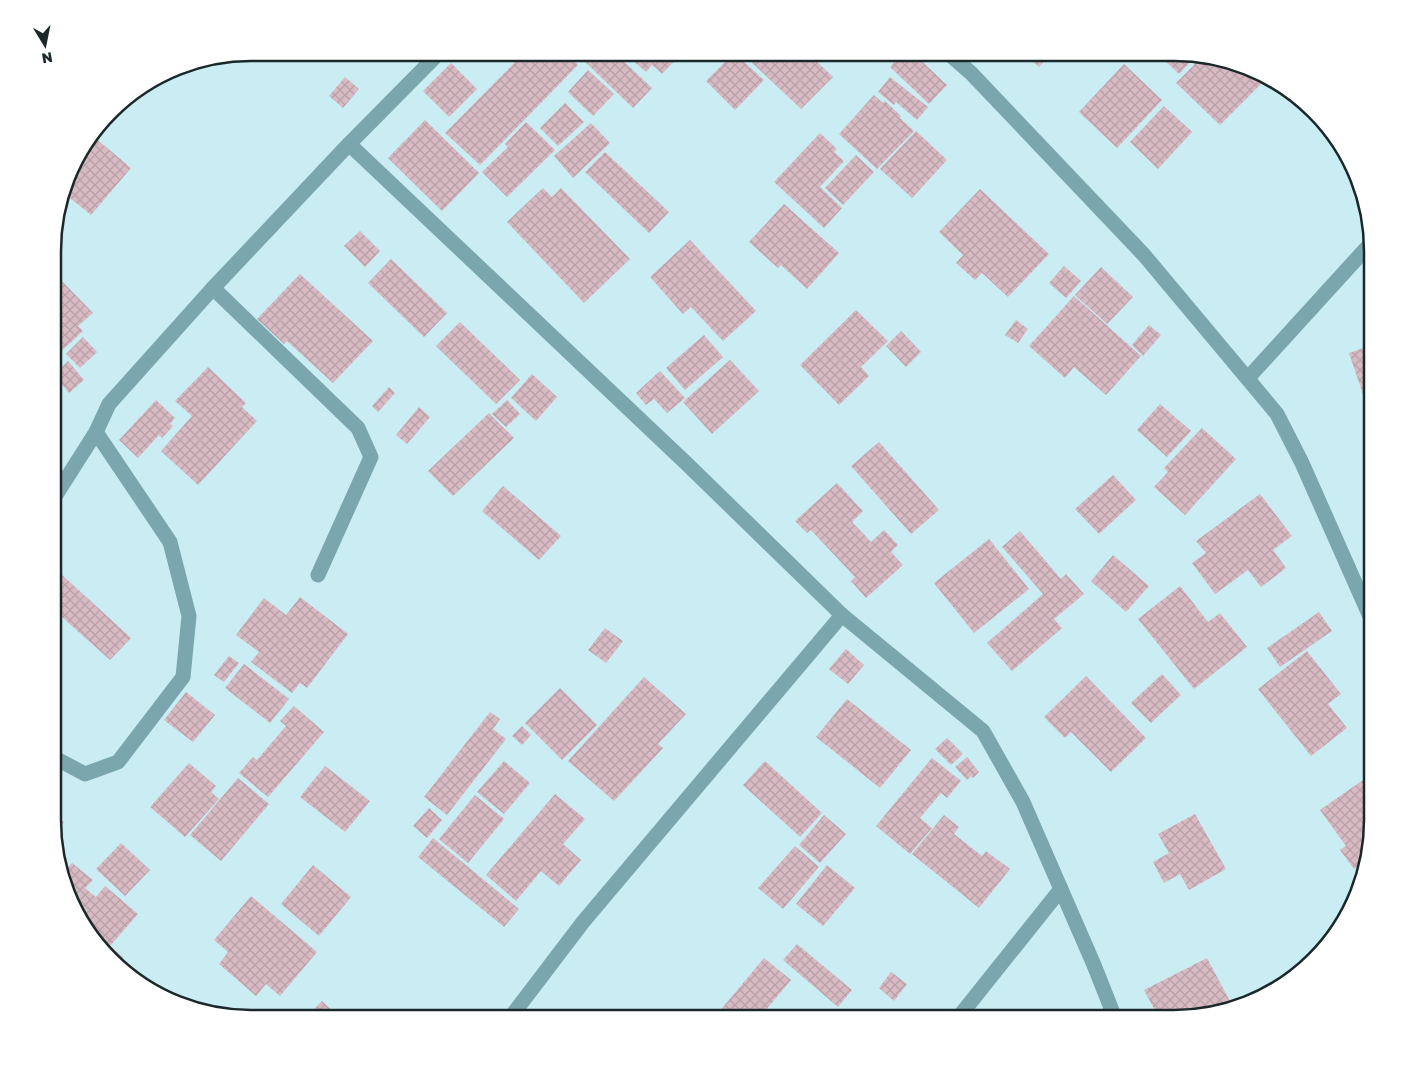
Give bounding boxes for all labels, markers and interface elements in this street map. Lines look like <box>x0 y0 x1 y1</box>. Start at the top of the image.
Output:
north arrow <box>20 20 70 70</box>
text: N <box>41 49 54 68</box>

